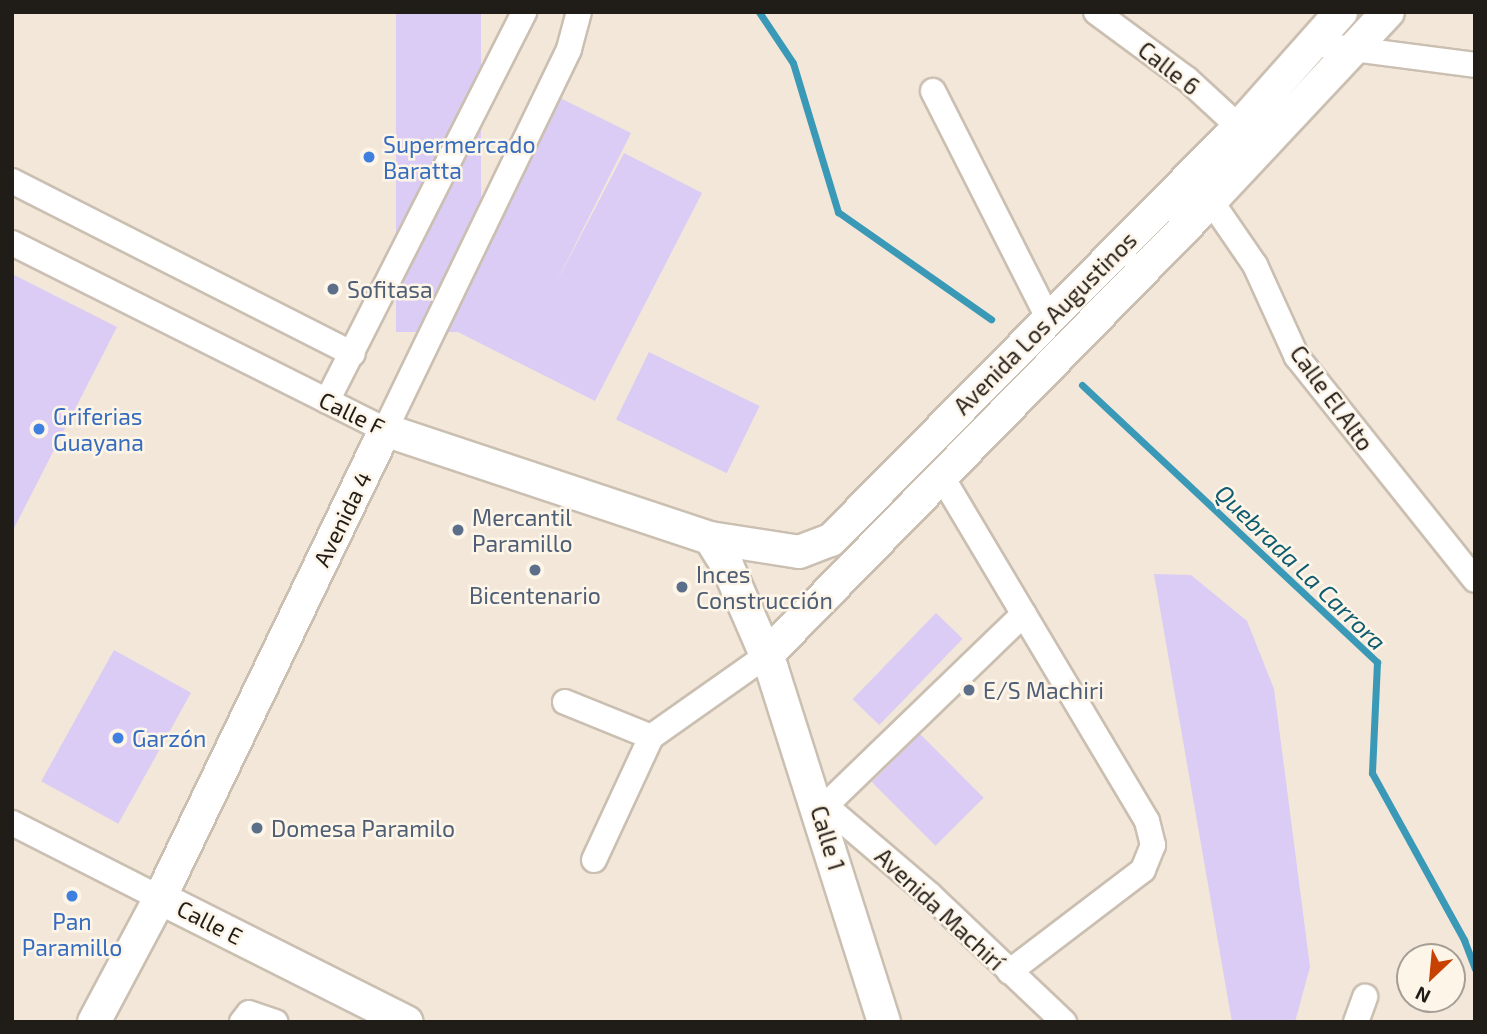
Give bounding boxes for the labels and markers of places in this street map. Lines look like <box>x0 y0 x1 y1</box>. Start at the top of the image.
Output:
place label: Supermercado Baratta <box>383 130 535 184</box>
marker: Supermercado Baratta <box>361 149 377 165</box>
place label: Sofitasa <box>347 275 433 303</box>
marker: Sofitasa <box>325 281 341 297</box>
place label: Griferias Guayana <box>53 402 144 456</box>
marker: Griferias Guayana <box>31 421 47 437</box>
place label: Mercantil Paramillo <box>472 503 573 557</box>
marker: Mercantil Paramillo <box>450 522 466 538</box>
place label: Inces Construcción <box>696 560 833 614</box>
marker: Bicentenario <box>527 562 543 578</box>
marker: Inces Construcción <box>674 579 690 595</box>
place label: Bicentenario <box>469 581 601 609</box>
place label: E/S Machiri <box>983 676 1104 704</box>
marker: E/S Machiri <box>961 682 977 698</box>
place label: Garzón <box>132 724 206 752</box>
marker: Garzón <box>110 730 126 746</box>
place label: Domesa Paramilo <box>271 814 455 842</box>
marker: Domesa Paramilo <box>249 820 265 836</box>
marker: Pan Paramillo <box>64 888 80 904</box>
place label: Pan Paramillo <box>22 907 122 961</box>

